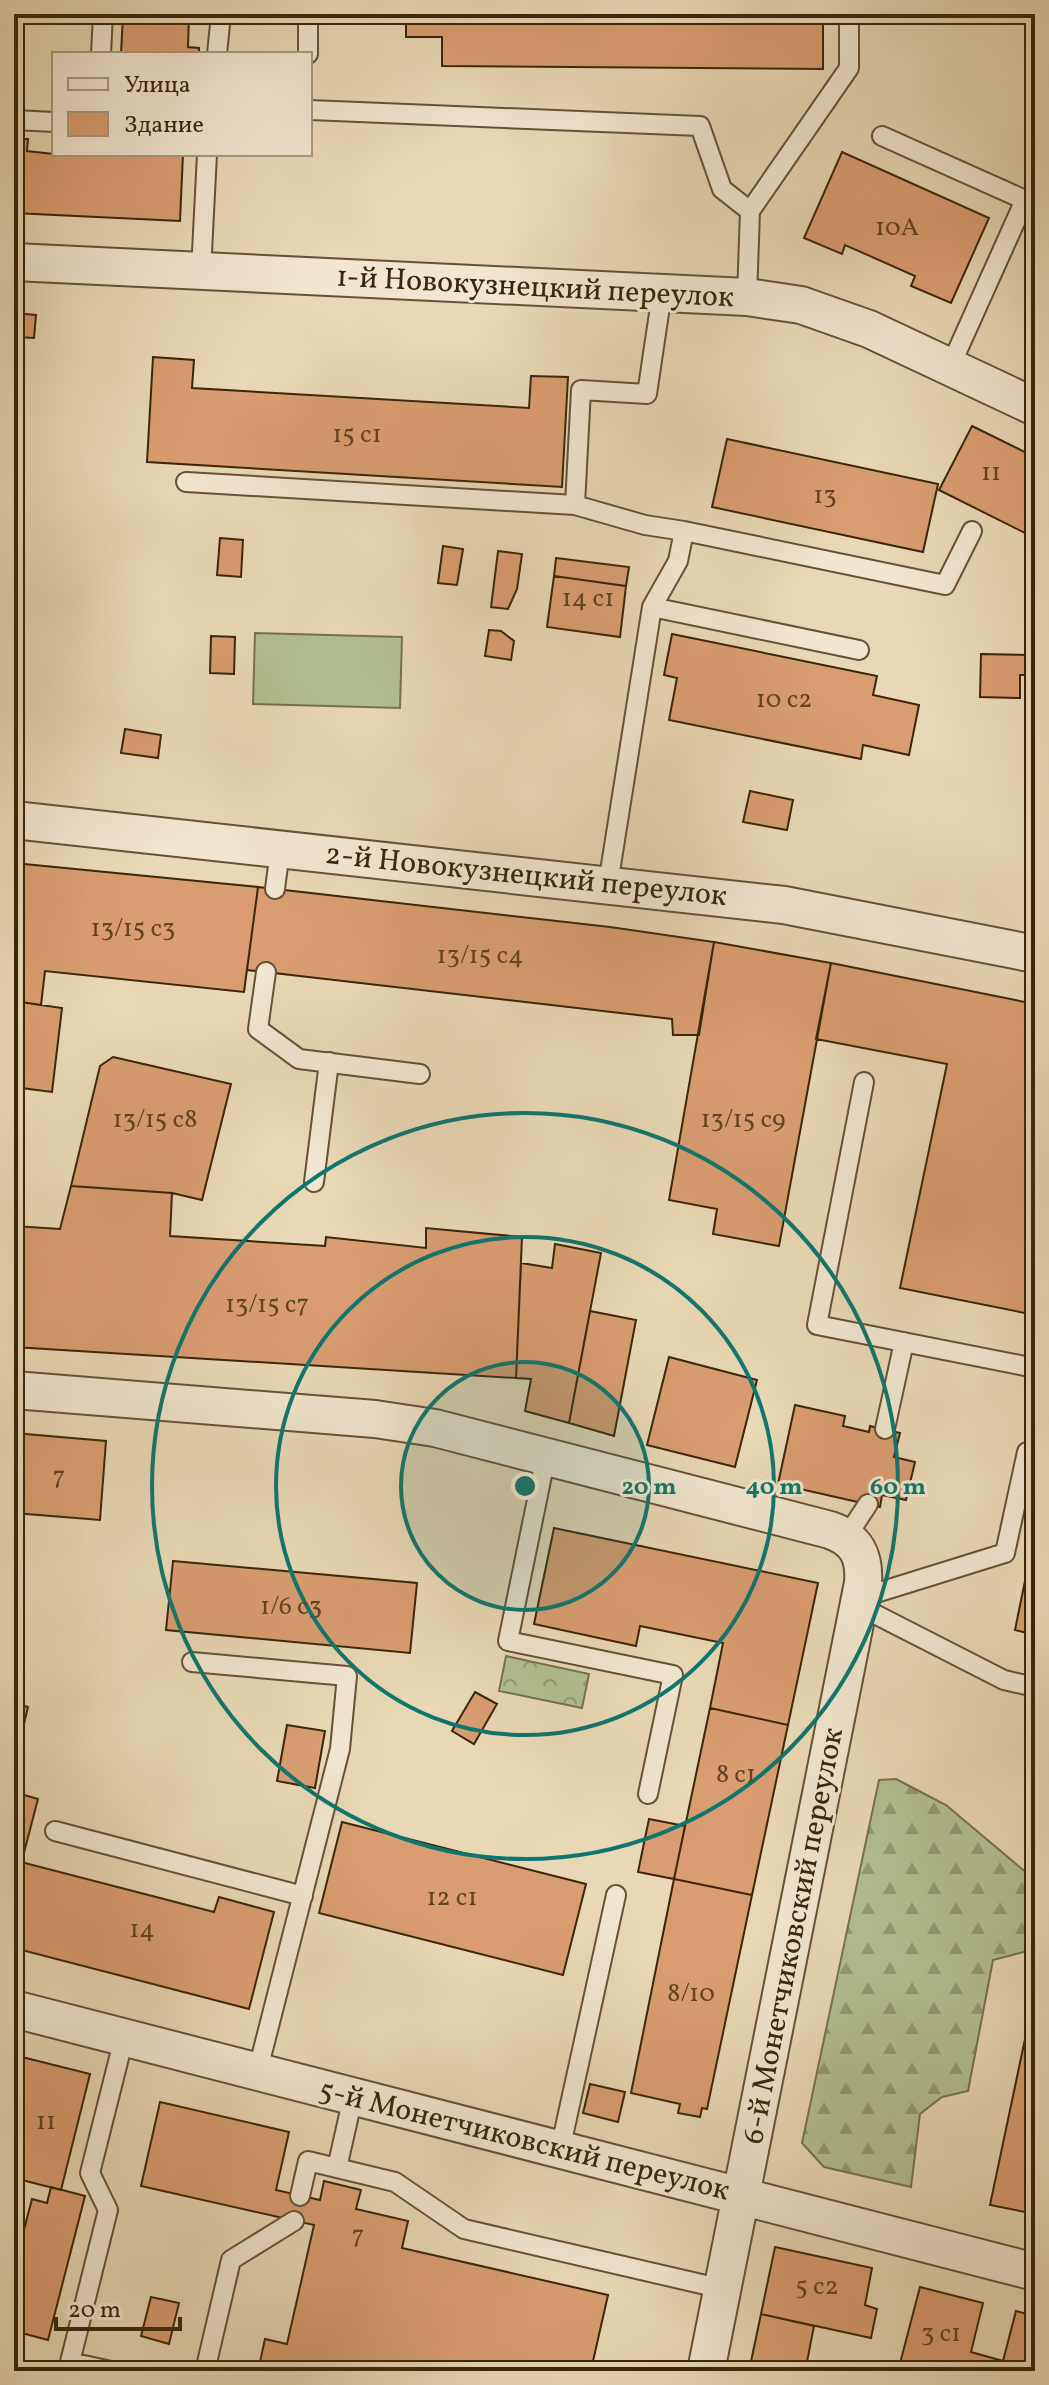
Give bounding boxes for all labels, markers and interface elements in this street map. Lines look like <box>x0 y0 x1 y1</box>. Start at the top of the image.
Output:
legend <box>52 52 312 156</box>
text: Улица <box>124 69 191 103</box>
text: Здание <box>124 109 204 143</box>
house number: 10А <box>875 210 919 246</box>
street label: 1-й Новокузнецкий переулок <box>335 257 735 319</box>
house number: 15 с1 <box>332 417 382 453</box>
house number: 11 <box>981 455 1001 491</box>
house number: 13 <box>813 478 837 514</box>
house number: 14 с1 <box>562 581 614 617</box>
house number: 10 с2 <box>756 682 812 718</box>
street label: 2-й Новокузнецкий переулок <box>323 834 729 918</box>
house number: 13/15 с3 <box>91 911 175 947</box>
house number: 13/15 с4 <box>436 938 524 974</box>
house number: 13/15 с8 <box>113 1102 197 1138</box>
house number: 13/15 с9 <box>700 1102 786 1138</box>
house number: 13/15 с7 <box>225 1287 309 1323</box>
house number: 7 <box>53 1459 65 1495</box>
text: 20 m <box>621 1471 677 1505</box>
text: 40 m <box>746 1471 802 1505</box>
text: 60 m <box>870 1471 926 1505</box>
centre of rings <box>511 1472 539 1500</box>
house number: 1/6 с3 <box>260 1589 322 1625</box>
street label: 6-й Монетчиковский переулок <box>733 1724 855 2148</box>
house number: 8 с1 <box>716 1757 756 1793</box>
house number: 12 с1 <box>427 1880 477 1916</box>
house number: 14 <box>129 1912 155 1948</box>
house number: 8/10 <box>667 1976 715 2012</box>
street label: 5-й Монетчиковский переулок <box>314 2070 734 2212</box>
house number: 11 <box>36 2104 56 2140</box>
house number: 7 <box>352 2218 364 2254</box>
house number: 5 с2 <box>795 2269 839 2305</box>
scale bar <box>56 2281 180 2331</box>
text: 20 m <box>68 2294 121 2328</box>
house number: 3 с1 <box>921 2316 961 2352</box>

